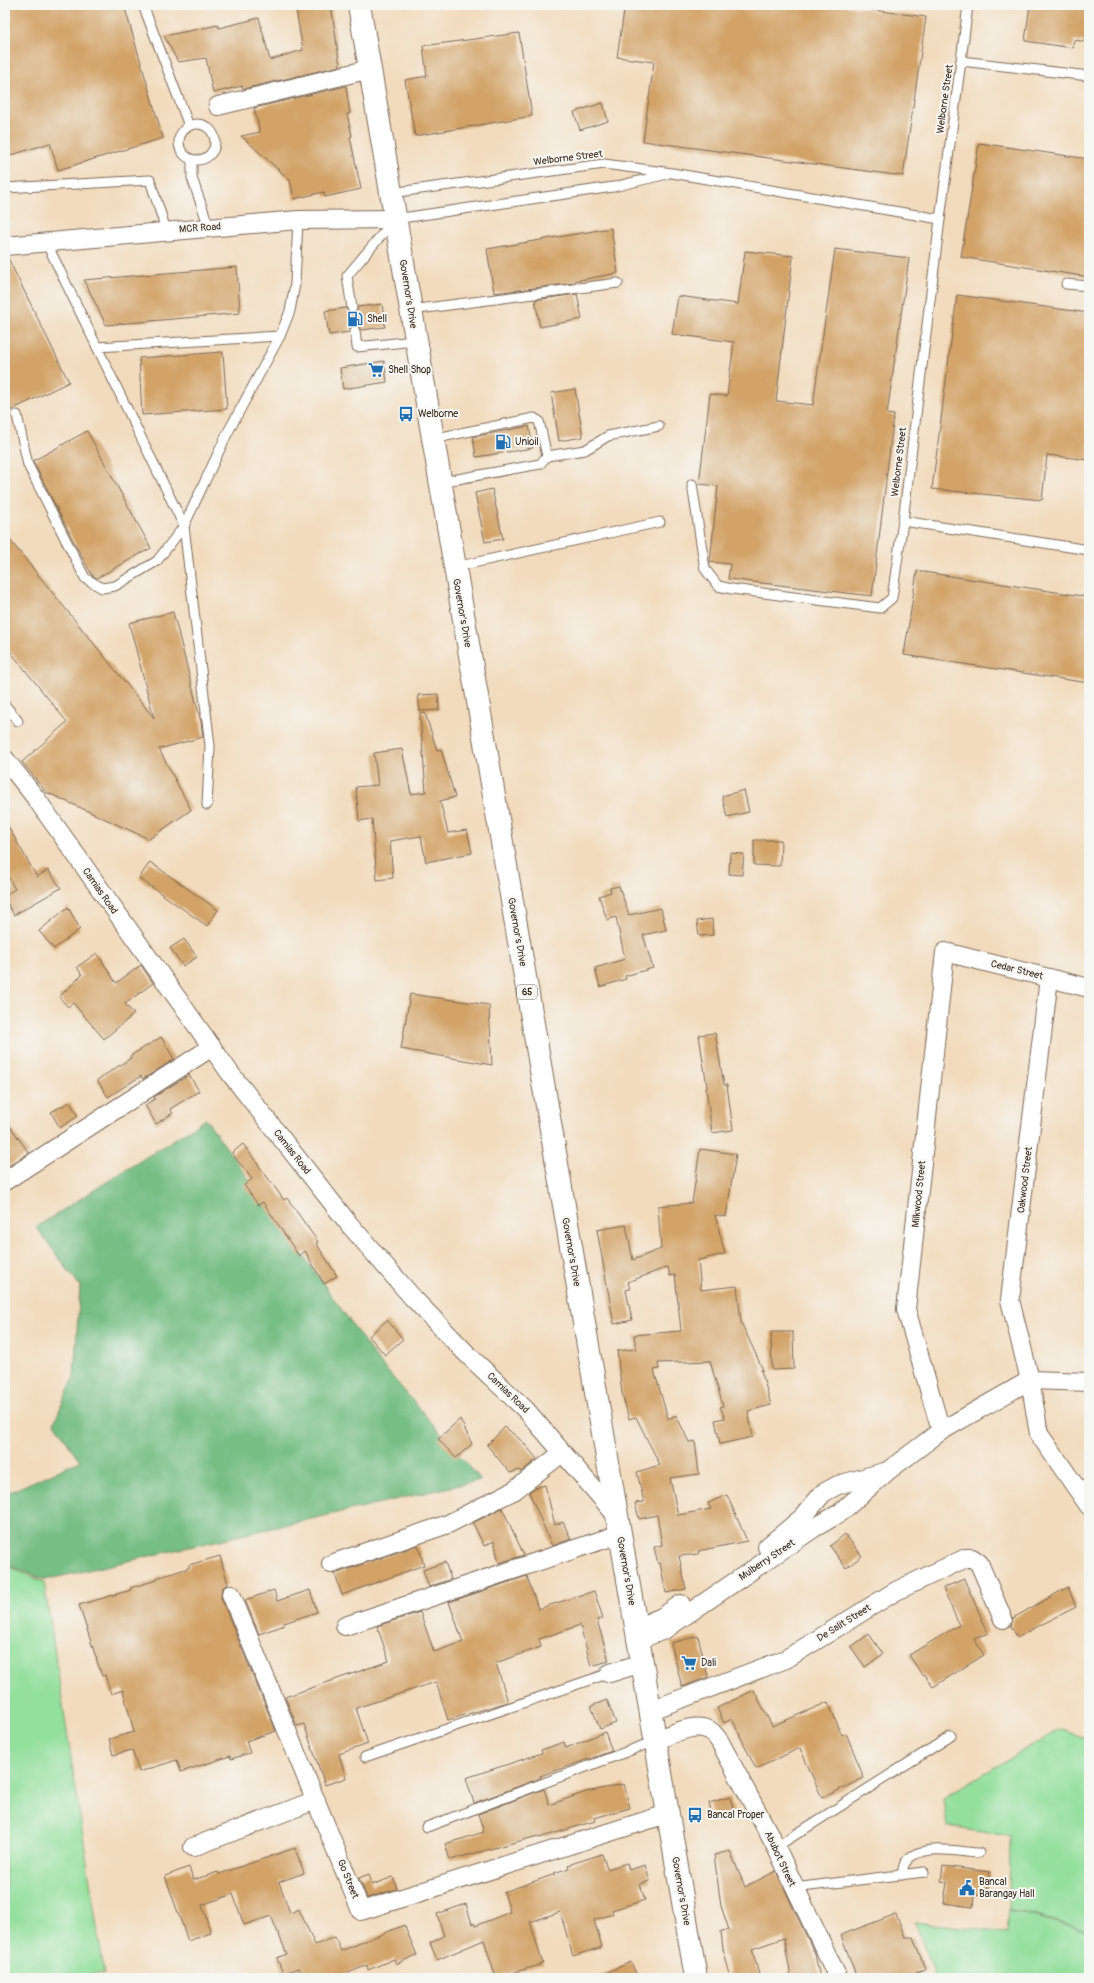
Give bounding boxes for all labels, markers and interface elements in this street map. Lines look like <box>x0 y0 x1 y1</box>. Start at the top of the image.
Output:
street label: Welborne Street <box>934 63 956 134</box>
street label: Welborne Street <box>533 148 604 168</box>
street label: MCR Road <box>179 221 221 235</box>
street label: Governor's Drive <box>397 259 419 329</box>
fuel station icon: Shell <box>346 310 364 328</box>
place label: Shell <box>367 313 387 325</box>
supermarket icon: Shell Shop <box>367 361 385 379</box>
place label: Shell Shop <box>388 364 431 376</box>
bus stop icon: Welborne <box>397 405 415 423</box>
place label: Welborne <box>418 408 458 420</box>
street label: Welborne Street <box>889 426 909 497</box>
fuel station icon: Unioil <box>494 433 512 451</box>
place label: Unioil <box>515 436 539 448</box>
street label: Governor's Drive <box>450 578 474 648</box>
street label: Camias Road <box>80 866 120 916</box>
street label: Governor's Drive <box>505 897 529 967</box>
street label: Cedar Street <box>990 958 1045 983</box>
road number: 65 <box>517 985 537 999</box>
street label: Camias Road <box>271 1127 313 1177</box>
street label: Oakwood Street <box>1015 1145 1035 1214</box>
street label: Milkwood Street <box>910 1159 929 1228</box>
street label: Governor's Drive <box>559 1217 583 1287</box>
street label: Camias Road <box>485 1370 531 1416</box>
street label: Governor's Drive <box>614 1536 638 1606</box>
street label: Mulberry Street <box>737 1536 798 1583</box>
street label: De Salit Street <box>815 1601 874 1644</box>
supermarket icon: Dali <box>680 1654 698 1672</box>
place label: Dali <box>701 1657 716 1669</box>
bus stop icon: Bancal Proper <box>686 1806 704 1824</box>
place label: Bancal Proper <box>707 1809 765 1821</box>
street label: Abubot Street <box>762 1829 799 1890</box>
street label: Governor's Drive <box>669 1856 693 1926</box>
street label: Go Street <box>335 1858 362 1901</box>
place label: Bancal Barangay Hall <box>979 1876 1035 1900</box>
public building icon: Bancal Barangay Hall <box>958 1879 976 1897</box>

